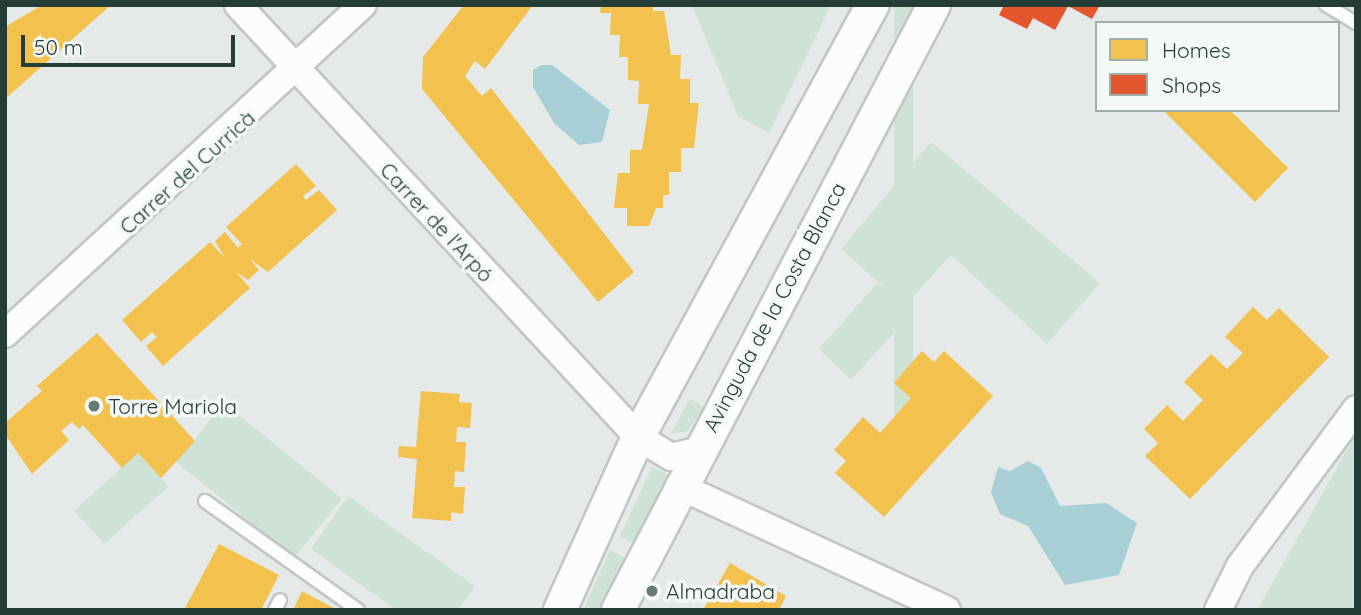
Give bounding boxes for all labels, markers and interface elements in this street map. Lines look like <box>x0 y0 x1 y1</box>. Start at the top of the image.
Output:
scale bar <box>24 21 238 65</box>
legend <box>1095 21 1340 112</box>
text: 50 m <box>34 34 83 60</box>
text: Homes <box>1162 37 1231 63</box>
text: Shops <box>1162 72 1221 98</box>
street label: Carrer del Curricà <box>114 105 260 239</box>
street label: Carrer de l'Arpó <box>375 157 499 287</box>
street label: Avinguda de la Costa Blanca <box>697 178 851 436</box>
place label: Torre Mariola <box>108 393 237 419</box>
marker: Torre Mariola <box>86 398 102 414</box>
place label: Almadraba <box>666 578 775 604</box>
marker: Almadraba <box>644 583 660 599</box>

